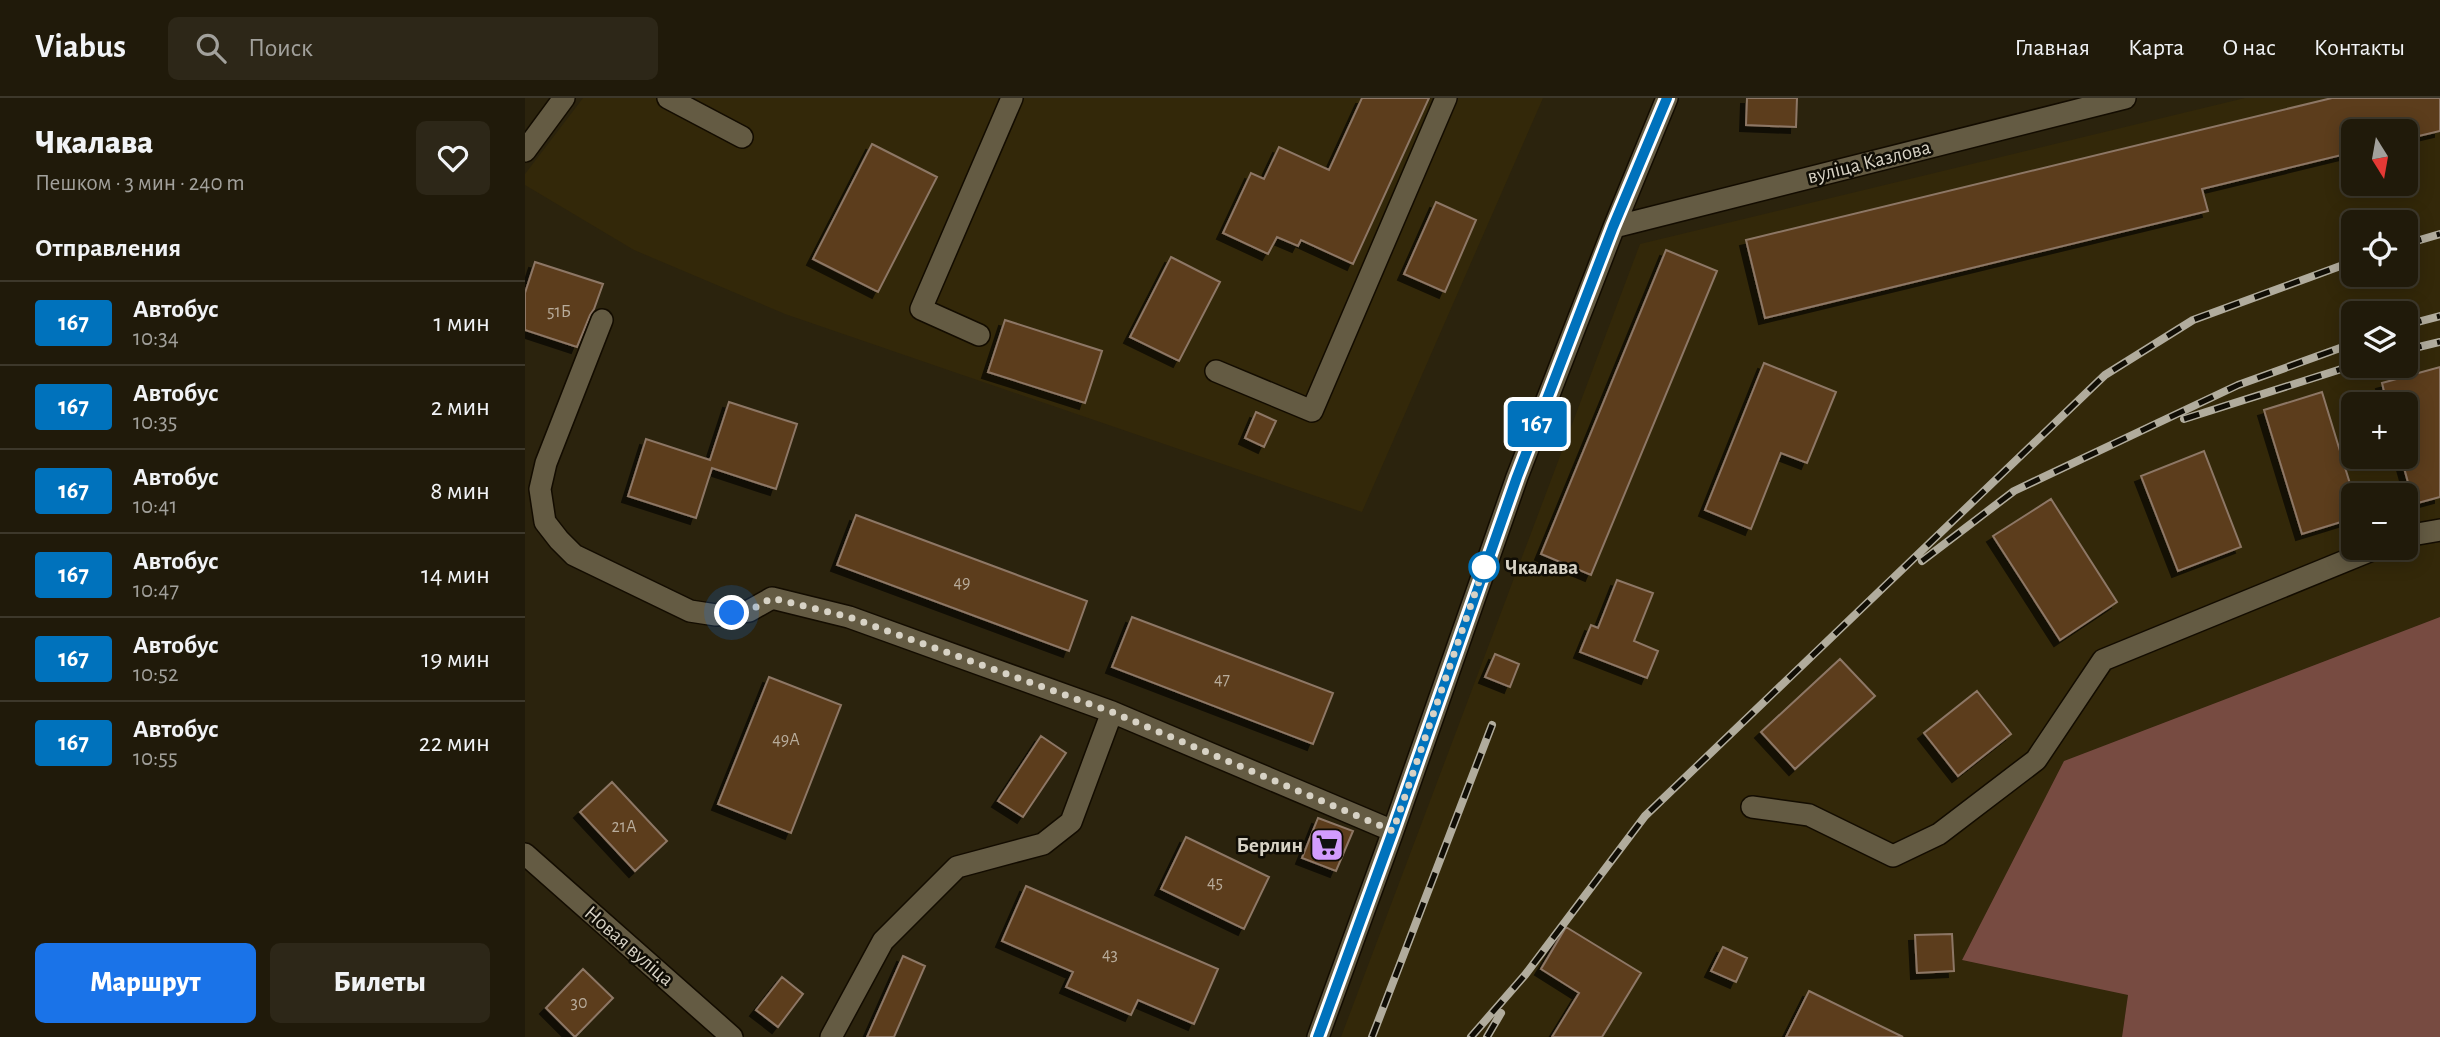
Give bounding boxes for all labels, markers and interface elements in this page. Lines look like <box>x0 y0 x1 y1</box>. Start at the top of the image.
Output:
search box <box>168 17 658 80</box>
icon: search <box>192 29 230 67</box>
text: Viabus <box>35 31 126 64</box>
text: Поиск <box>248 35 313 61</box>
text: Главная <box>2015 36 2090 60</box>
text: Карта <box>2128 36 2184 60</box>
text: О нас <box>2222 36 2276 60</box>
text: Контакты <box>2314 36 2405 60</box>
north arrow <box>2341 119 2419 196</box>
map controls <box>2341 119 2418 560</box>
button: heart <box>416 121 490 195</box>
text: Чкалава <box>35 127 153 160</box>
street label: вуліца Казлова <box>1805 136 1933 187</box>
text: Пешком · 3 мин · 240 m <box>35 172 245 195</box>
button: locate <box>2341 210 2418 287</box>
text: Отправления <box>35 235 181 261</box>
text: Автобус <box>133 296 219 322</box>
button: layers <box>2341 301 2418 378</box>
house number: 51Б <box>547 303 571 321</box>
text: 1 мин <box>434 310 490 336</box>
text: 167 <box>58 311 89 335</box>
text: 10:34 <box>133 327 179 350</box>
text: Автобус <box>133 380 219 406</box>
button: + <box>2341 392 2418 469</box>
text: 2 мин <box>431 394 490 420</box>
text: 167 <box>58 395 89 419</box>
line badge: 167 <box>1497 401 1577 447</box>
text: 10:35 <box>133 411 177 434</box>
text: 167 <box>1522 412 1552 436</box>
text: Автобус <box>133 464 219 490</box>
text: 8 мин <box>430 478 490 504</box>
text: 167 <box>58 479 89 503</box>
button: − <box>2341 483 2418 560</box>
text: 10:41 <box>133 495 177 518</box>
text: Автобус <box>133 548 219 574</box>
marker: Чкалава <box>1469 552 1499 582</box>
place label: Чкалава <box>1505 557 1578 578</box>
text: 14 мин <box>421 562 490 588</box>
text: 167 <box>58 563 89 587</box>
house number: 49 <box>953 574 971 592</box>
text: 10:47 <box>133 579 179 602</box>
your location <box>714 595 749 630</box>
text: Автобус <box>133 632 219 658</box>
text: 19 мин <box>421 646 490 672</box>
text: 167 <box>58 647 89 671</box>
text: 10:52 <box>133 663 178 686</box>
house number: 47 <box>1214 671 1230 689</box>
text: Автобус <box>133 716 219 742</box>
text: 22 мин <box>419 730 490 756</box>
text: 167 <box>58 731 89 755</box>
house number: 49А <box>772 731 800 749</box>
text: 10:55 <box>133 747 178 770</box>
house number: 21А <box>612 818 637 836</box>
supermarket icon: Берлин <box>1308 826 1346 864</box>
place label: Берлин <box>1237 835 1303 856</box>
house number: 45 <box>1207 874 1223 892</box>
street label: Новая вуліца <box>580 902 678 990</box>
button: Маршрут <box>35 943 256 1023</box>
button: Билеты <box>270 943 490 1023</box>
house number: 43 <box>1102 946 1118 964</box>
house number: 30 <box>571 994 587 1012</box>

